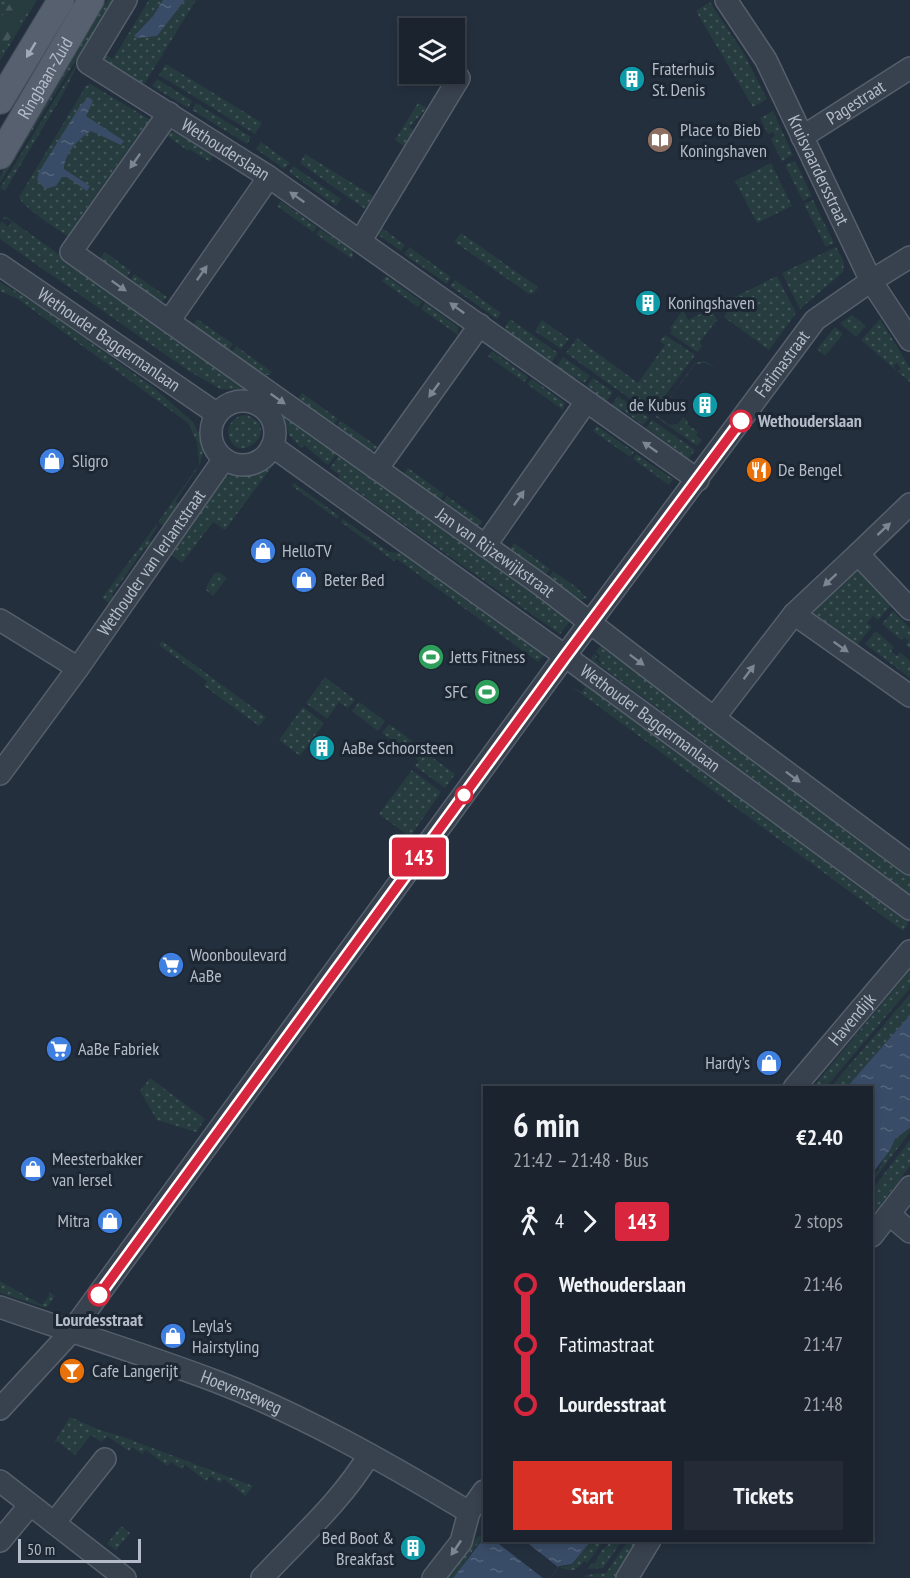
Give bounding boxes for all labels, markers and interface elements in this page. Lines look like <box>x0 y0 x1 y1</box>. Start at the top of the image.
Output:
map controls <box>399 18 465 84</box>
button: layers <box>399 18 465 84</box>
street label: Ringbaan-Zuid <box>12 33 78 123</box>
one-way arrow <box>25 42 36 58</box>
place label: Fraterhuis St. Denis <box>652 57 714 101</box>
building icon: Fraterhuis St. Denis <box>617 64 647 94</box>
street label: Pagestraat <box>822 75 889 129</box>
street label: Kruisvaardersstraat <box>783 111 855 229</box>
street label: Wethouderslaan <box>177 113 274 186</box>
place label: Place to Bieb Koningshaven <box>680 118 767 162</box>
library icon: Place to Bieb Koningshaven <box>645 125 675 155</box>
one-way arrow <box>129 153 141 169</box>
one-way arrow <box>290 191 306 203</box>
one-way arrow <box>196 266 208 282</box>
one-way arrow <box>110 280 126 292</box>
street label: Wethouder Baggermanlaan <box>33 282 185 396</box>
building icon: Koningshaven <box>633 288 663 318</box>
place label: Koningshaven <box>668 291 755 314</box>
one-way arrow <box>450 303 465 315</box>
street label: Fatimastraat <box>749 326 814 402</box>
one-way arrow <box>428 381 440 397</box>
building icon: de Kubus <box>690 390 720 420</box>
one-way arrow <box>269 393 285 405</box>
place label: de Kubus <box>629 393 686 416</box>
place label: Wethouderslaan <box>757 409 862 432</box>
marker: Wethouderslaan <box>730 410 752 432</box>
one-way arrow <box>642 441 658 453</box>
shop icon: Sligro <box>37 446 67 476</box>
place label: Sligro <box>72 449 109 472</box>
restaurant icon: De Bengel <box>744 455 774 485</box>
place label: De Bengel <box>778 458 843 481</box>
street label: Wethouder van Ierlantstraat <box>92 485 210 640</box>
one-way arrow <box>512 490 524 505</box>
street label: Jan van Rijzewijkstraat <box>431 502 559 602</box>
one-way arrow <box>876 522 891 536</box>
shop icon: HelloTV <box>248 536 278 566</box>
place label: HelloTV <box>282 539 332 562</box>
shop icon: Beter Bed <box>289 565 319 595</box>
place label: Beter Bed <box>324 568 385 591</box>
one-way arrow <box>822 573 837 587</box>
one-way arrow <box>833 641 849 653</box>
sports icon: Jetts Fitness <box>416 642 446 672</box>
place label: Jetts Fitness <box>449 645 525 668</box>
one-way arrow <box>629 654 645 666</box>
street label: Wethouder Baggermanlaan <box>576 659 725 777</box>
one-way arrow <box>743 664 755 679</box>
sports icon: SFC <box>472 677 502 707</box>
place label: SFC <box>445 680 468 703</box>
building icon: AaBe Schoorsteen <box>307 733 337 763</box>
place label: AaBe Schoorsteen <box>342 736 453 759</box>
one-way arrow <box>785 771 801 783</box>
unlabelled marker <box>455 786 473 804</box>
line badge: 143 <box>384 838 454 876</box>
text: 143 <box>404 844 434 871</box>
place label: Woonboulevard AaBe <box>190 943 287 987</box>
supermarket icon: Woonboulevard AaBe <box>156 950 186 980</box>
street label: Havendijk <box>823 988 881 1050</box>
supermarket icon: AaBe Fabriek <box>44 1034 74 1064</box>
place label: AaBe Fabriek <box>78 1037 159 1060</box>
shop icon: Hardy's <box>754 1048 784 1078</box>
place label: Hardy's <box>705 1051 750 1074</box>
text: 6 min <box>513 1103 580 1146</box>
text: €2.40 <box>796 1123 843 1151</box>
place label: Meesterbakker van Iersel <box>52 1147 143 1191</box>
text: 21:42 – 21:48 · Bus <box>513 1147 648 1173</box>
shop icon: Meesterbakker van Iersel <box>18 1154 48 1184</box>
icon: walk <box>513 1205 546 1238</box>
icon: forward <box>573 1205 606 1238</box>
shop icon: Mitra <box>95 1206 125 1236</box>
text: 4 <box>555 1208 564 1234</box>
text: 143 <box>627 1208 657 1235</box>
text: 2 stops <box>794 1208 843 1234</box>
place label: Mitra <box>58 1209 90 1232</box>
text: Wethouderslaan <box>559 1270 686 1298</box>
text: 21:46 <box>803 1271 843 1297</box>
marker: Lourdesstraat <box>88 1284 110 1306</box>
place label: Lourdesstraat <box>55 1308 143 1331</box>
place label: Leyla's Hairstyling <box>192 1314 259 1358</box>
shop icon: Leyla's Hairstyling <box>158 1321 188 1351</box>
text: Fatimastraat <box>559 1330 654 1358</box>
text: 21:47 <box>803 1331 843 1357</box>
bar icon: Cafe Langerijt <box>57 1356 87 1386</box>
place label: Cafe Langerijt <box>92 1359 178 1382</box>
street label: Hoevenseweg <box>198 1365 286 1419</box>
text: Lourdesstraat <box>559 1390 666 1418</box>
text: 21:48 <box>803 1391 843 1417</box>
button: Start <box>513 1461 672 1530</box>
button: Tickets <box>684 1461 843 1530</box>
place label: Bed Boot & Breakfast <box>322 1526 394 1570</box>
building icon: Bed Boot & Breakfast <box>398 1533 428 1563</box>
scale bar <box>18 1536 141 1564</box>
text: 50 m <box>27 1539 55 1559</box>
one-way arrow <box>450 1539 462 1555</box>

